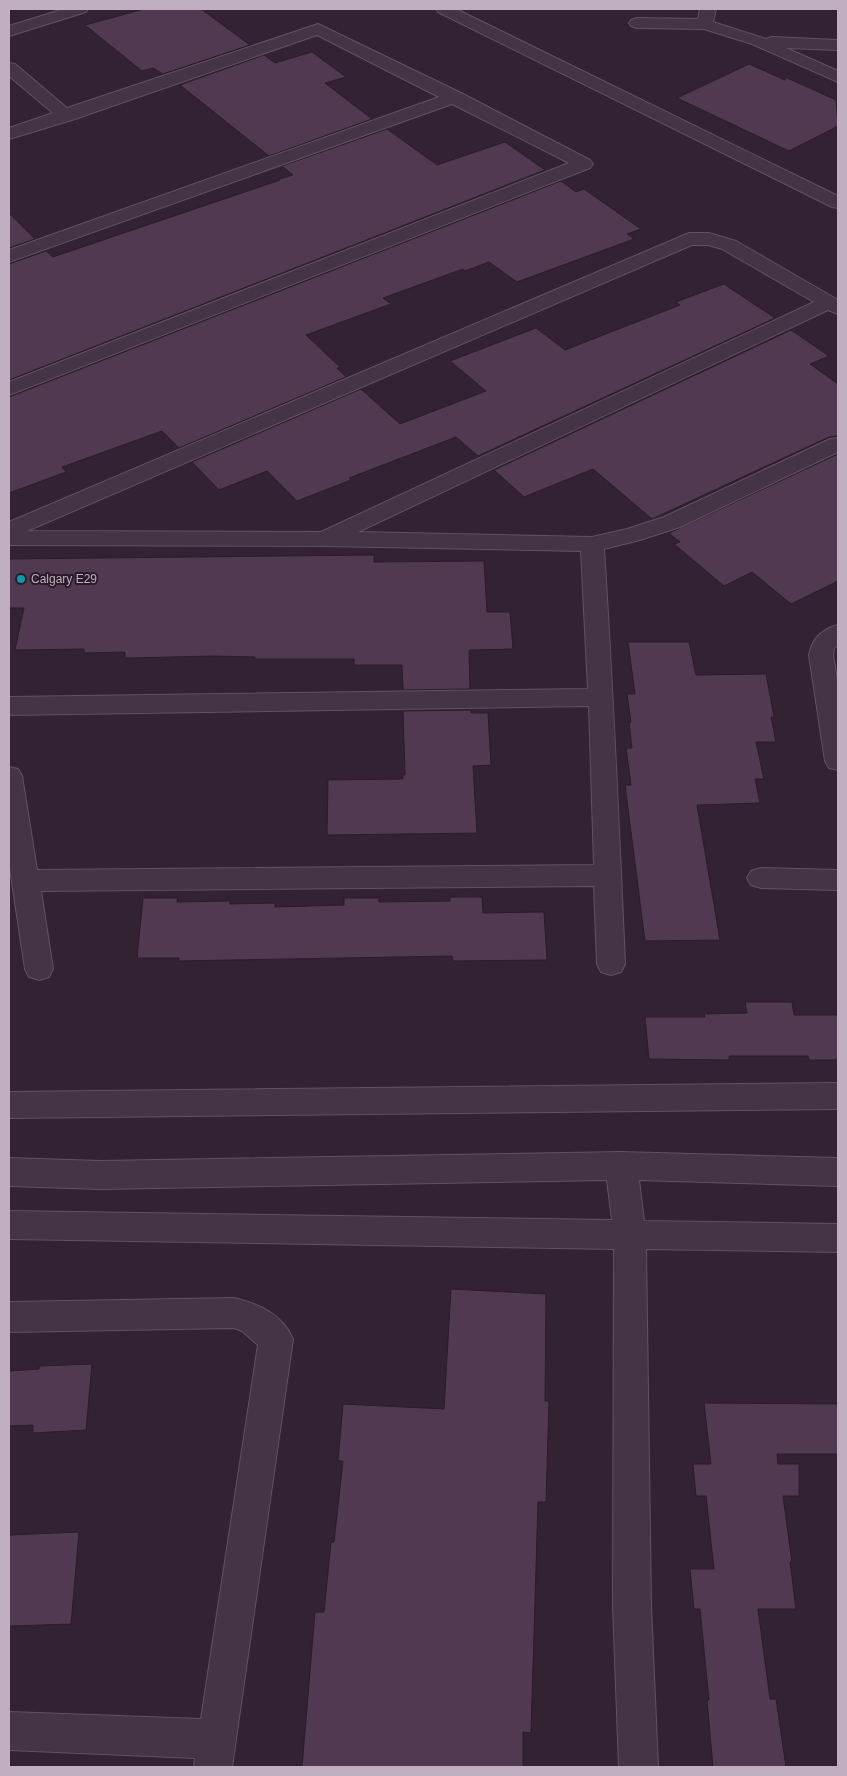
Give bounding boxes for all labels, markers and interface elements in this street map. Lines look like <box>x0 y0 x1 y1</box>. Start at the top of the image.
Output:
place label: Calgary E29 <box>31 572 97 586</box>
marker: Calgary E29 <box>15 573 27 585</box>

